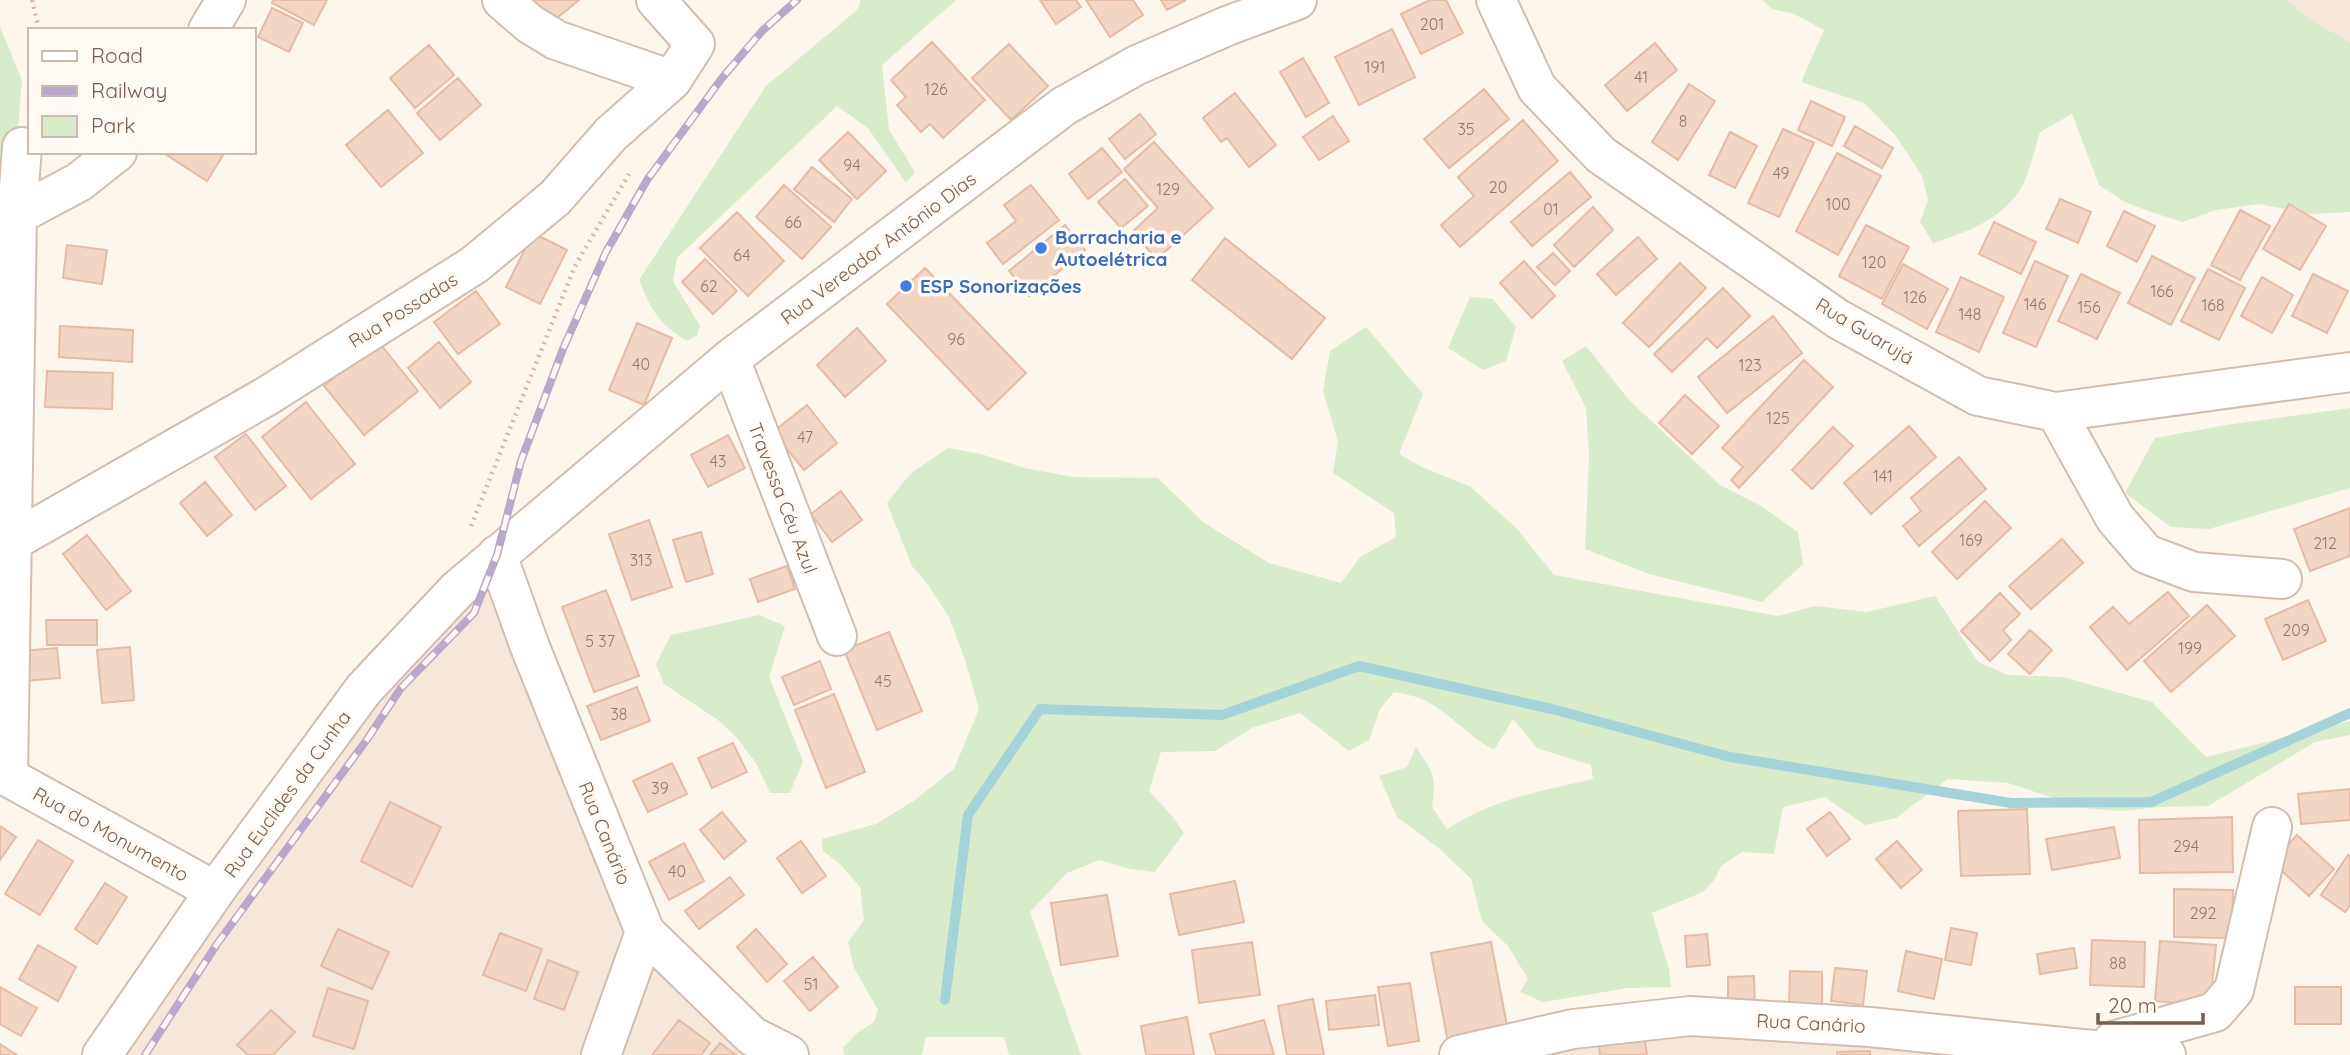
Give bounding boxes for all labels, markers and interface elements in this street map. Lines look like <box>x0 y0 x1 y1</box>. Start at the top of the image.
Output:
house number: 201 <box>1420 14 1444 34</box>
legend <box>28 28 256 154</box>
text: Road <box>91 42 143 68</box>
house number: 191 <box>1365 57 1385 77</box>
house number: 41 <box>1634 67 1648 87</box>
text: Railway <box>91 77 167 103</box>
house number: 126 <box>924 79 948 99</box>
house number: 8 <box>1679 111 1687 131</box>
text: Park <box>91 112 135 138</box>
house number: 35 <box>1457 119 1475 139</box>
house number: 94 <box>843 155 861 175</box>
house number: 49 <box>1772 163 1790 183</box>
street label: Rua Vereador Antônio Dias <box>775 167 981 329</box>
house number: 20 <box>1489 177 1507 197</box>
house number: 129 <box>1156 179 1180 199</box>
house number: 100 <box>1826 194 1850 214</box>
house number: 01 <box>1543 199 1559 219</box>
house number: 66 <box>784 212 802 232</box>
place label: Borracharia e Autoelétrica <box>1055 225 1182 271</box>
marker: Borracharia e Autoelétrica <box>1033 240 1049 256</box>
house number: 64 <box>733 245 751 265</box>
house number: 120 <box>1862 252 1886 272</box>
street label: Rua Possadas <box>344 267 462 353</box>
place label: ESP Sonorizações <box>920 274 1081 298</box>
house number: 62 <box>700 276 718 296</box>
marker: ESP Sonorizações <box>898 278 914 294</box>
house number: 166 <box>2150 281 2174 301</box>
house number: 126 <box>1903 287 1927 307</box>
street label: Rua Guarujá <box>1812 292 1918 370</box>
house number: 146 <box>2024 294 2047 314</box>
house number: 168 <box>2201 295 2225 315</box>
house number: 156 <box>2077 297 2101 317</box>
house number: 148 <box>1959 304 1981 324</box>
house number: 96 <box>947 329 965 349</box>
house number: 40 <box>632 354 650 374</box>
house number: 123 <box>1738 355 1762 375</box>
house number: 125 <box>1766 408 1790 428</box>
street label: Travessa Céu Azul <box>743 419 823 577</box>
house number: 47 <box>797 427 813 447</box>
house number: 43 <box>710 451 726 471</box>
house number: 141 <box>1873 466 1893 486</box>
house number: 169 <box>1959 530 1983 550</box>
house number: 212 <box>2313 533 2337 553</box>
house number: 313 <box>630 550 652 570</box>
house number: 209 <box>2282 620 2310 640</box>
house number: 5 37 <box>585 631 615 651</box>
house number: 199 <box>2178 638 2202 658</box>
house number: 45 <box>874 671 892 691</box>
house number: 38 <box>610 704 628 724</box>
street label: Rua Euclides da Cunha <box>218 706 356 882</box>
street label: Rua Canário <box>573 778 637 888</box>
house number: 39 <box>651 778 669 798</box>
street label: Rua do Monumento <box>29 781 193 887</box>
house number: 294 <box>2173 836 2199 856</box>
house number: 40 <box>668 861 686 881</box>
house number: 292 <box>2190 903 2216 923</box>
house number: 88 <box>2109 953 2127 973</box>
house number: 51 <box>804 974 818 994</box>
scale bar <box>2098 982 2203 1026</box>
text: 20 m <box>2108 992 2157 1018</box>
street label: Rua Canário <box>1756 1008 1866 1038</box>

